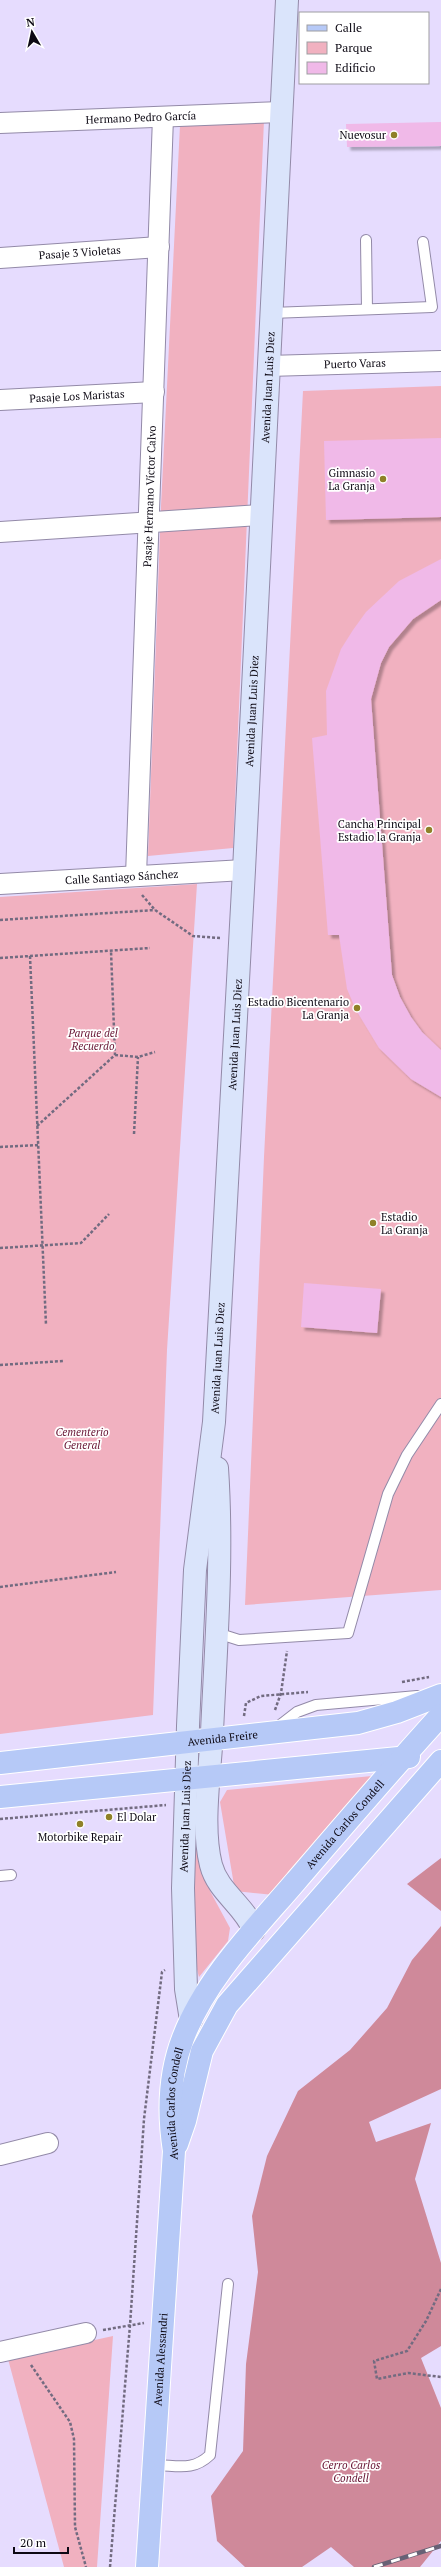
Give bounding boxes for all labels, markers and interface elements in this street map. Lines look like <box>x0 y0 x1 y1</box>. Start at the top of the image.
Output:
north arrow <box>12 12 52 52</box>
legend <box>299 12 429 84</box>
text: N <box>25 14 36 30</box>
text: Calle <box>335 20 362 35</box>
text: Parque <box>335 40 372 55</box>
text: Edificio <box>335 60 376 75</box>
street label: Hermano Pedro García <box>85 108 197 127</box>
place label: Nuevosur <box>340 128 387 142</box>
marker: Nuevosur <box>389 130 399 140</box>
street label: Pasaje 3 Violetas <box>38 243 122 262</box>
street label: Avenida Juan Luis Diez <box>258 331 278 443</box>
street label: Puerto Varas <box>324 356 386 371</box>
street label: Pasaje Los Maristas <box>29 387 125 405</box>
street label: Pasaje Hermano Víctor Calvo <box>140 425 159 567</box>
place label: Gimnasio La Granja <box>328 466 375 493</box>
marker: Gimnasio La Granja <box>378 474 388 484</box>
street label: Avenida Juan Luis Diez <box>242 655 262 767</box>
place label: Cancha Principal Estadio la Granja <box>338 817 421 844</box>
marker: Cancha Principal Estadio la Granja <box>424 825 434 835</box>
street label: Calle Santiago Sánchez <box>65 867 179 887</box>
street label: Avenida Juan Luis Diez <box>225 978 245 1091</box>
place label: Estadio Bicentenario La Granja <box>248 995 349 1022</box>
marker: Estadio Bicentenario La Granja <box>352 1003 362 1013</box>
park label: Parque del Recuerdo <box>67 1026 118 1053</box>
place label: Estadio La Granja <box>381 1210 428 1237</box>
marker: Estadio La Granja <box>368 1218 378 1228</box>
street label: Avenida Juan Luis Diez <box>207 1302 228 1414</box>
park label: Cementerio General <box>55 1425 109 1452</box>
street label: Avenida Freire <box>187 1727 259 1749</box>
street label: Avenida Juan Luis Diez <box>176 1760 194 1873</box>
street label: Avenida Carlos Condell <box>303 1777 387 1872</box>
place label: El Dolar <box>117 1810 157 1824</box>
marker: El Dolar <box>104 1812 114 1822</box>
marker: Motorbike Repair <box>75 1819 85 1829</box>
place label: Motorbike Repair <box>38 1830 123 1844</box>
street label: Avenida Carlos Condell <box>164 2045 186 2160</box>
street label: Avenida Alessandri <box>150 2312 170 2406</box>
park label: Cerro Carlos Condell <box>322 2458 381 2485</box>
scale bar <box>14 2529 68 2555</box>
text: 20 m <box>20 2535 47 2550</box>

